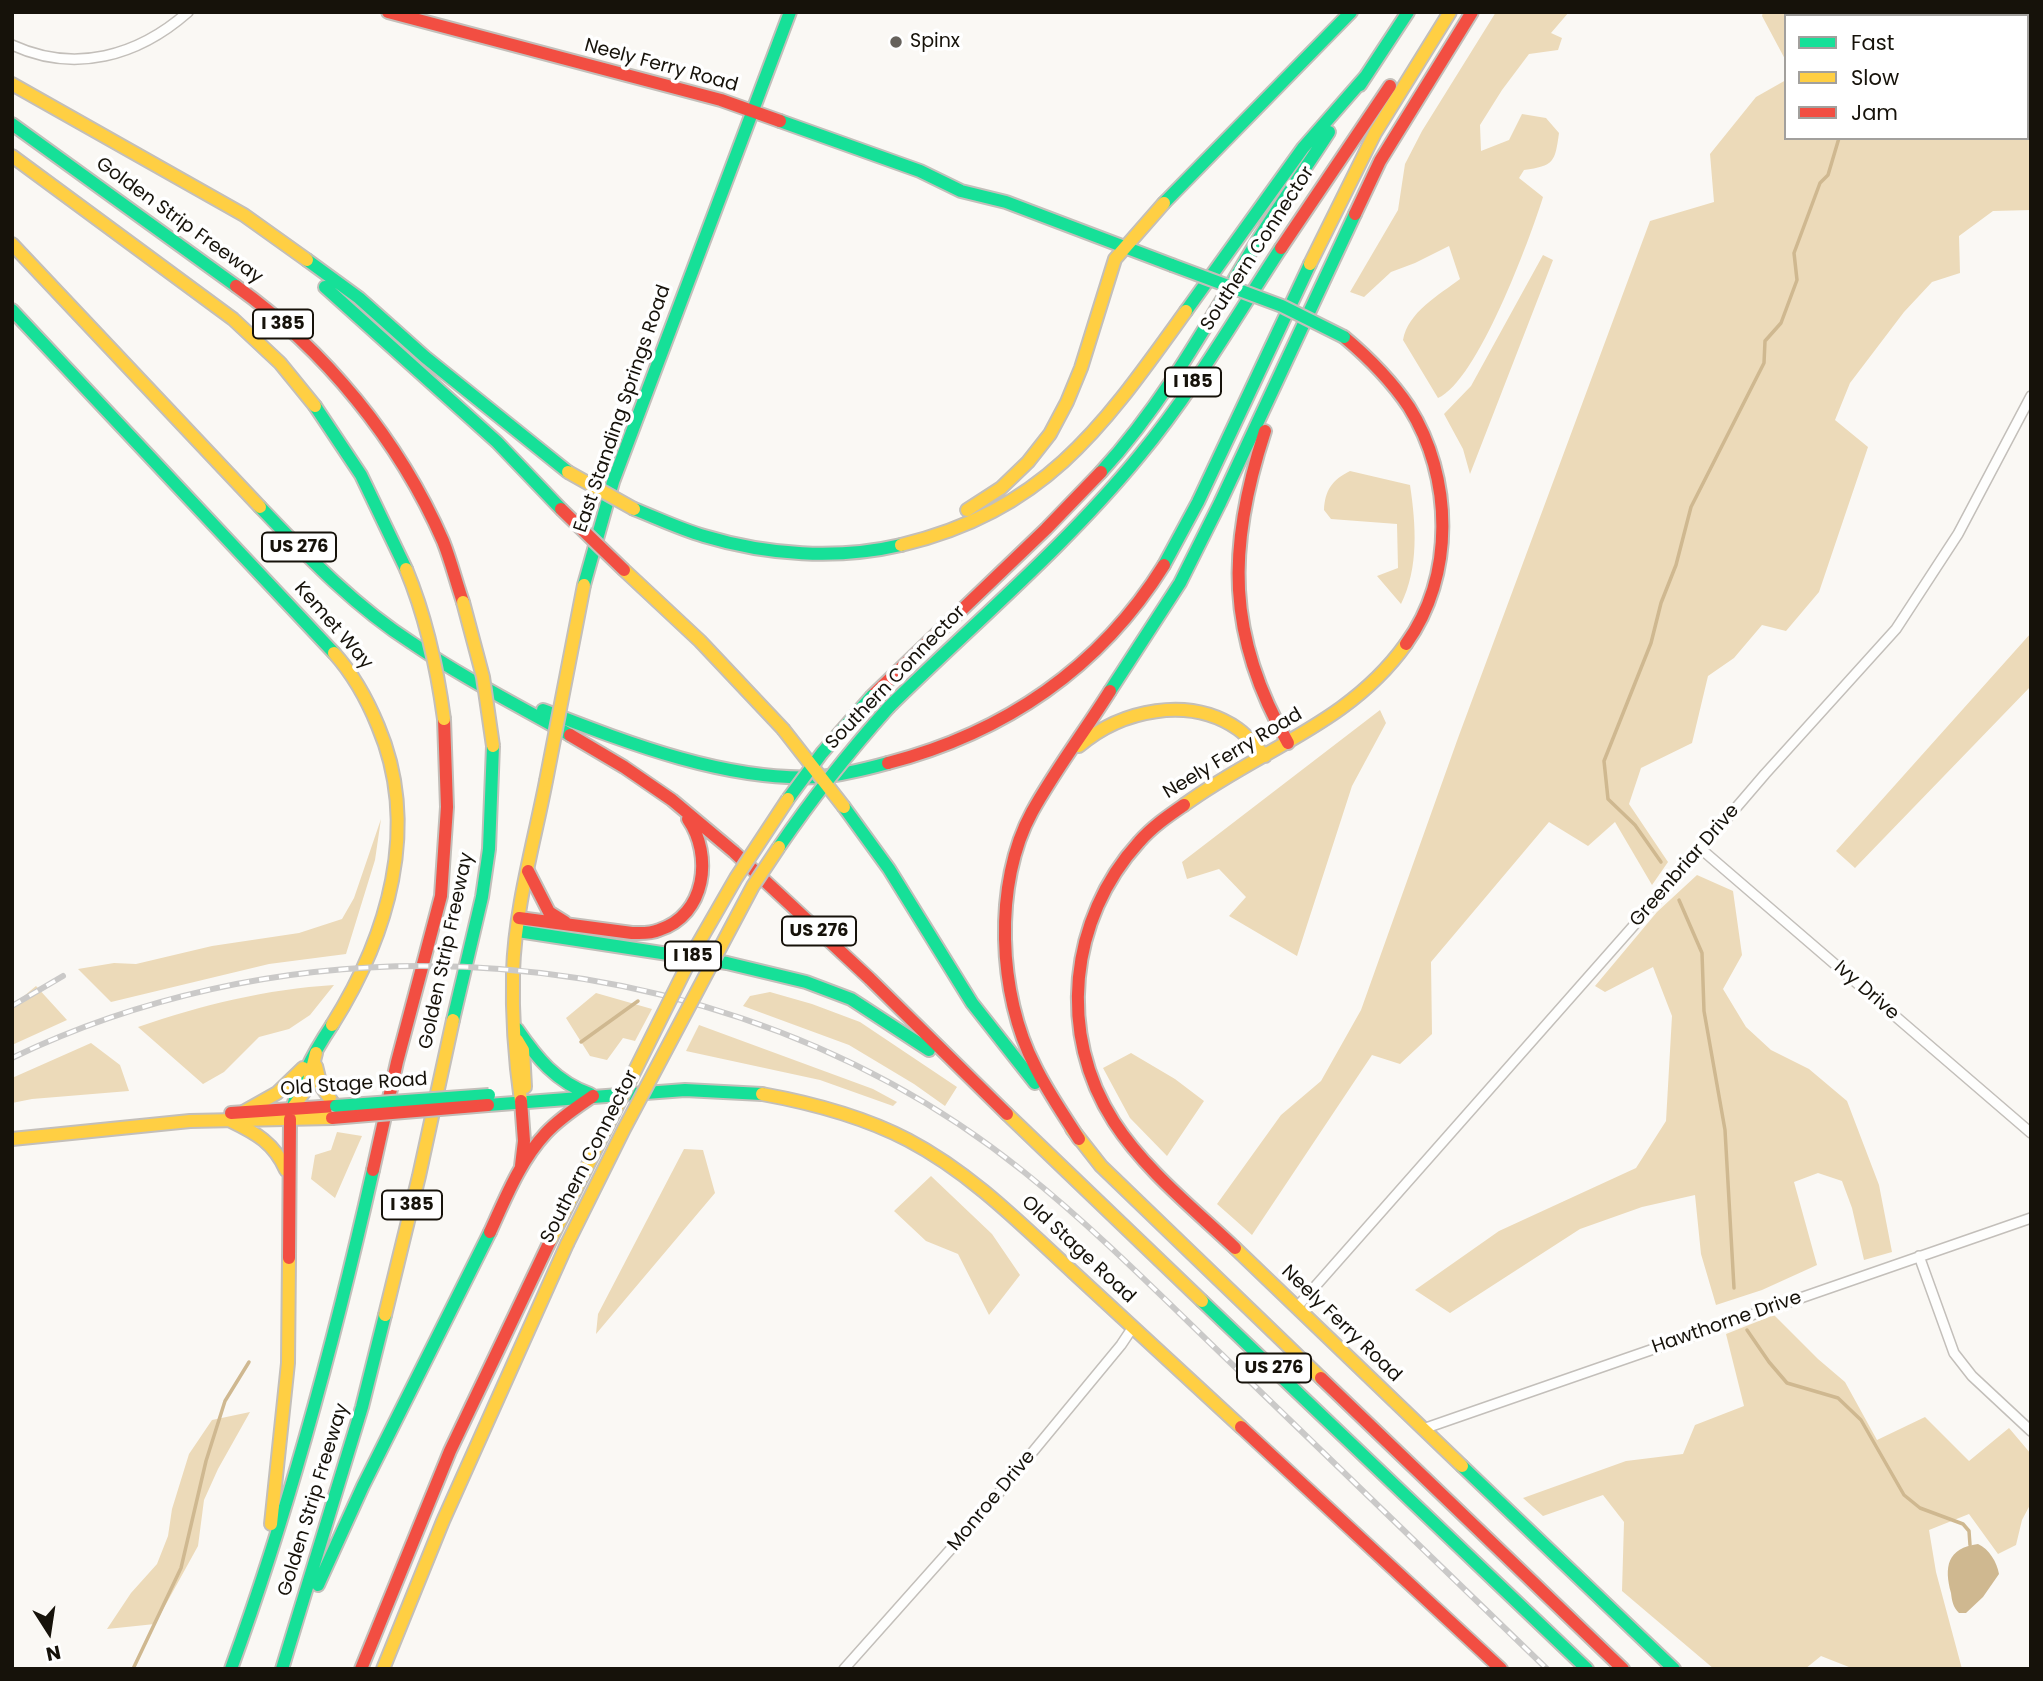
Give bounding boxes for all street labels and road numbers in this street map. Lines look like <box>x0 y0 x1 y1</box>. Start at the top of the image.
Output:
street label: Neely Ferry Road <box>582 35 740 97</box>
street label: Golden Strip Freeway <box>91 153 267 289</box>
street label: Southern Connector <box>1196 163 1320 335</box>
street label: East Standing Springs Road <box>570 282 676 536</box>
road number: I 385 <box>253 310 313 338</box>
road number: I 185 <box>1165 368 1221 396</box>
road number: US 276 <box>262 532 336 562</box>
street label: Kemet Way <box>289 578 377 674</box>
street label: Southern Connector <box>821 601 971 755</box>
street label: Neely Ferry Road <box>1159 704 1307 804</box>
street label: Greenbriar Drive <box>1626 800 1744 932</box>
street label: Golden Strip Freeway <box>415 851 479 1051</box>
road number: US 276 <box>782 916 856 946</box>
road number: I 185 <box>665 942 721 971</box>
street label: Ivy Drive <box>1829 957 1903 1025</box>
street label: Southern Connector <box>536 1067 644 1247</box>
street label: Old Stage Road <box>280 1068 428 1102</box>
road number: I 385 <box>382 1190 442 1220</box>
street label: Old Stage Road <box>1016 1191 1140 1309</box>
street label: Neely Ferry Road <box>1276 1261 1406 1387</box>
street label: Hawthorne Drive <box>1649 1287 1805 1359</box>
road number: US 276 <box>1237 1353 1311 1382</box>
street label: Golden Strip Freeway <box>274 1401 354 1599</box>
street label: Monroe Drive <box>943 1446 1041 1556</box>

